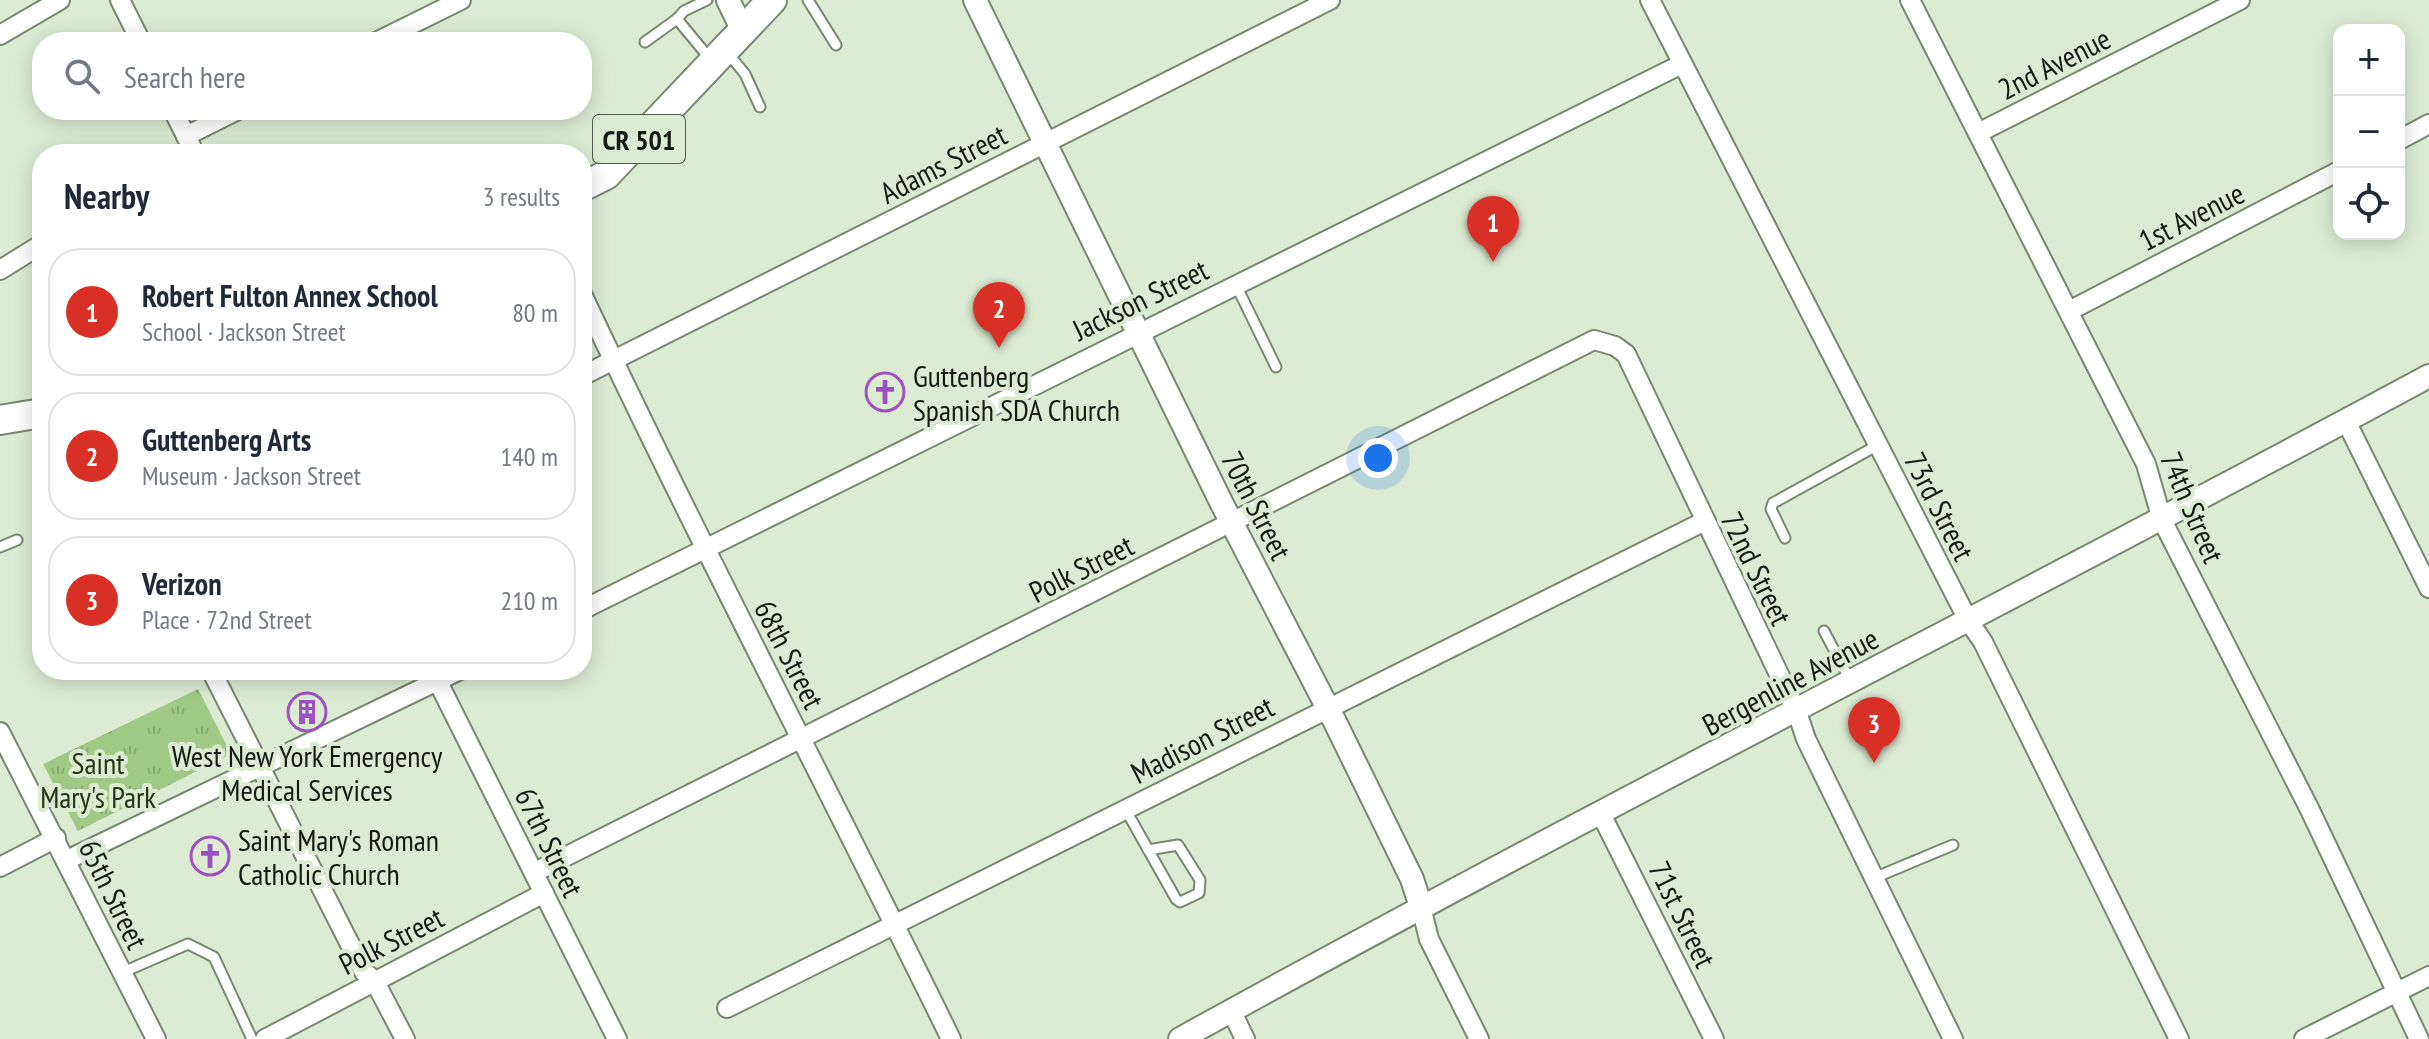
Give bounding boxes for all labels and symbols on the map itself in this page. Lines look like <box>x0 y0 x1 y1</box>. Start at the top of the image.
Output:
street label: 2nd Avenue <box>1991 18 2117 108</box>
street label: Adams Street <box>873 114 1014 212</box>
road number: CR 501 <box>593 115 685 163</box>
street label: 1st Avenue <box>2132 173 2250 259</box>
pin: 1 <box>1467 196 1519 262</box>
street label: Jackson Street <box>1065 249 1215 349</box>
pin: 2 <box>973 282 1025 348</box>
place label: Guttenberg Spanish SDA Church <box>913 356 1120 429</box>
church icon: Guttenberg Spanish SDA Church <box>864 371 906 413</box>
your location <box>1358 438 1398 478</box>
street label: 70th Street <box>1213 444 1301 567</box>
street label: 73rd Street <box>1896 445 1984 567</box>
street label: 74th Street <box>2152 446 2234 569</box>
street label: 72nd Street <box>1713 505 1802 632</box>
street label: Polk Street <box>1022 525 1140 611</box>
street label: 68th Street <box>746 593 834 716</box>
street label: Bergenline Avenue <box>1695 618 1885 744</box>
street label: Madison Street <box>1124 686 1281 792</box>
building icon: West New York Emergency Medical Services <box>286 691 328 733</box>
pin: 3 <box>1848 697 1900 763</box>
place label: West New York Emergency Medical Services <box>172 736 443 809</box>
park label: Saint Mary's Park <box>40 743 156 816</box>
street label: 67th Street <box>507 781 593 904</box>
place label: Saint Mary's Roman Catholic Church <box>238 820 439 893</box>
street label: 65th Street <box>71 833 157 956</box>
church icon: Saint Mary's Roman Catholic Church <box>189 835 231 877</box>
street label: 71st Street <box>1641 854 1726 974</box>
street label: Polk Street <box>332 897 450 983</box>

